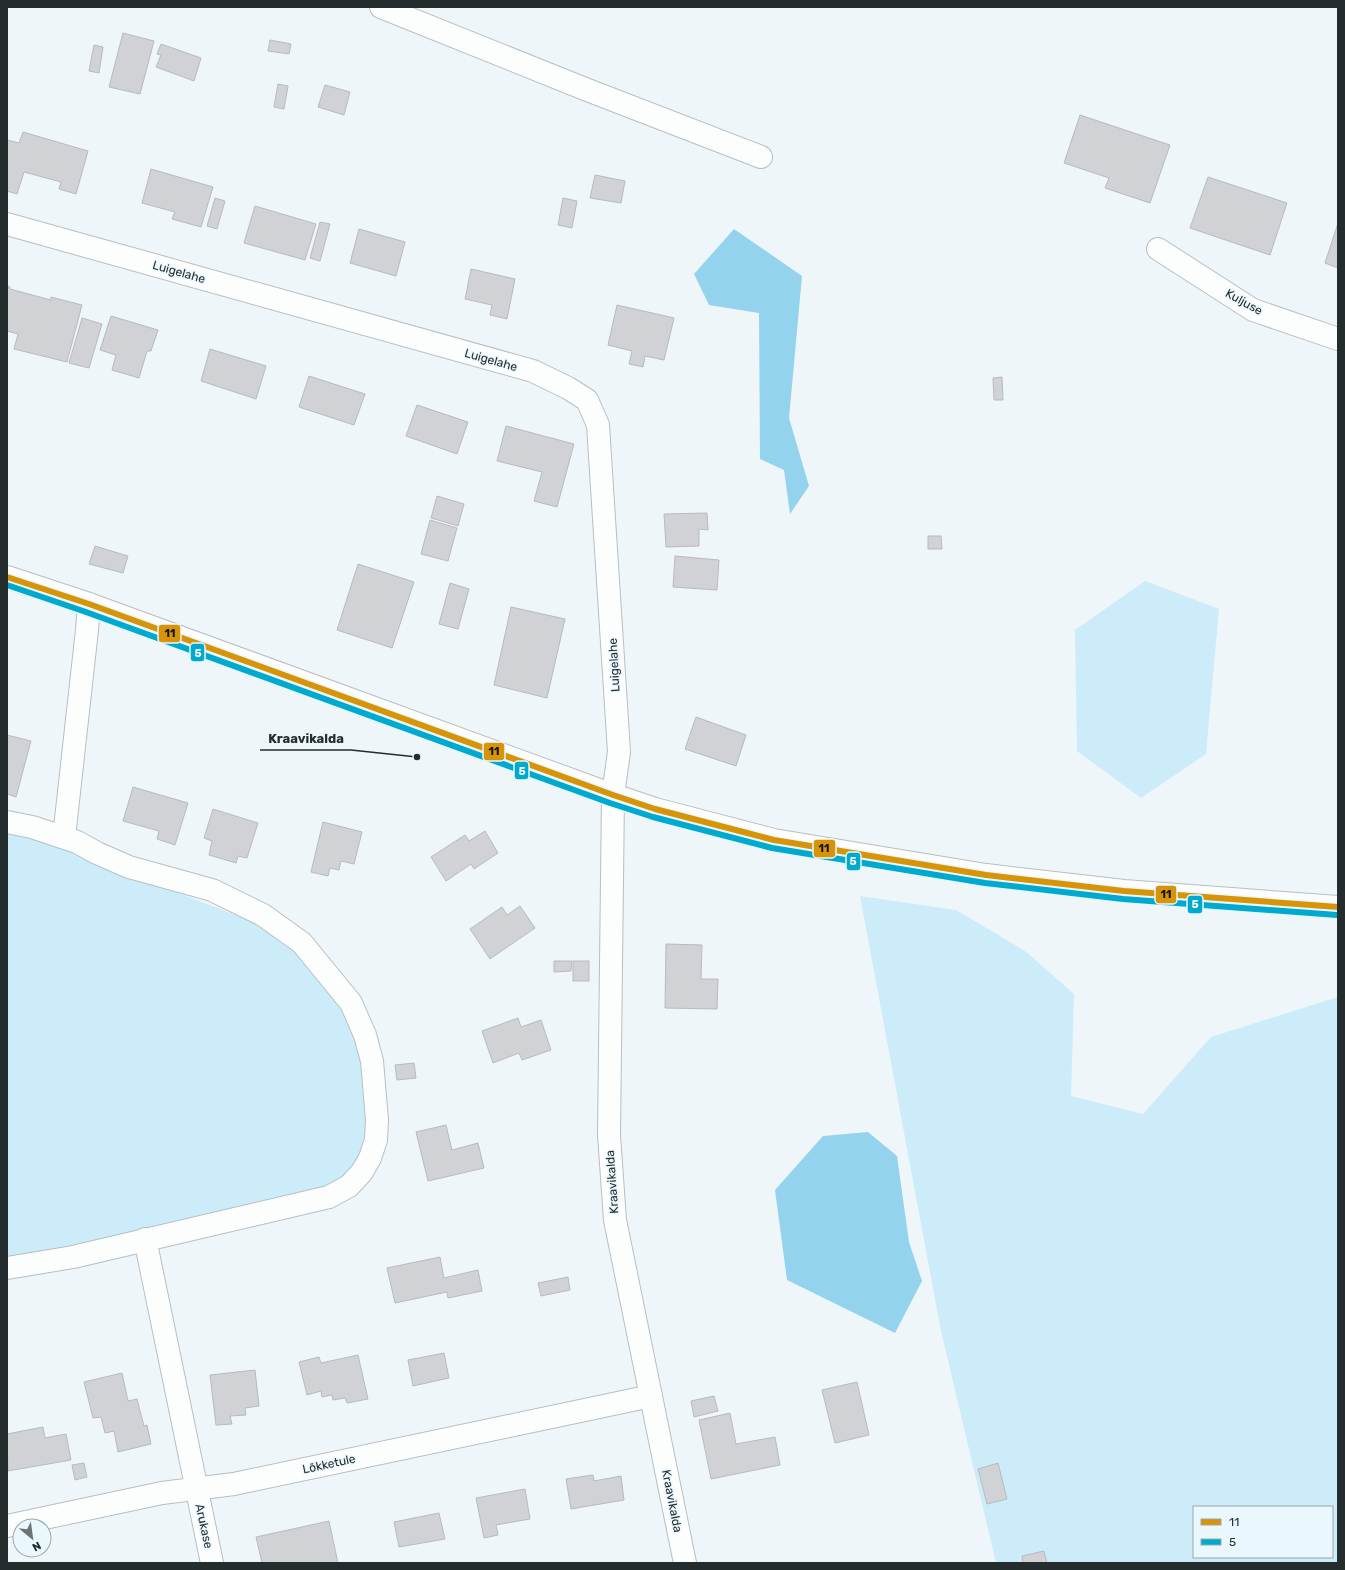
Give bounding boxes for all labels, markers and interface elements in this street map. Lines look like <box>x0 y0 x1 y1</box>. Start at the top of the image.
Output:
street label: Luigelahe <box>151 258 207 286</box>
street label: Kuljuse <box>1223 286 1265 318</box>
street label: Luigelahe <box>463 346 519 374</box>
line badge: 11 <box>158 624 181 643</box>
text: 11 <box>165 627 175 640</box>
street label: Luigelahe <box>606 637 622 692</box>
line badge: 5 <box>190 643 205 662</box>
text: 5 <box>194 647 202 660</box>
callout: Kraavikalda <box>260 725 351 750</box>
text: Kraavikalda <box>268 731 344 746</box>
line badge: 11 <box>483 742 505 761</box>
text: 11 <box>489 745 499 758</box>
line badge: 5 <box>514 761 529 780</box>
text: 5 <box>518 765 526 778</box>
line badge: 11 <box>813 839 836 858</box>
text: 11 <box>819 842 829 855</box>
line badge: 5 <box>846 852 861 871</box>
text: 5 <box>849 855 857 868</box>
line badge: 11 <box>1155 885 1177 904</box>
text: 11 <box>1161 888 1171 901</box>
line badge: 5 <box>1187 895 1203 914</box>
text: 5 <box>1191 898 1199 911</box>
street label: Kraavikalda <box>603 1150 621 1214</box>
street label: Lõkketule <box>301 1451 357 1476</box>
street label: Kraavikalda <box>659 1468 685 1534</box>
street label: Arukase <box>192 1502 216 1550</box>
legend <box>1193 1506 1333 1558</box>
text: 11 <box>1229 1515 1239 1529</box>
north arrow <box>12 1518 52 1558</box>
text: 5 <box>1229 1535 1236 1549</box>
text: N <box>30 1539 43 1554</box>

